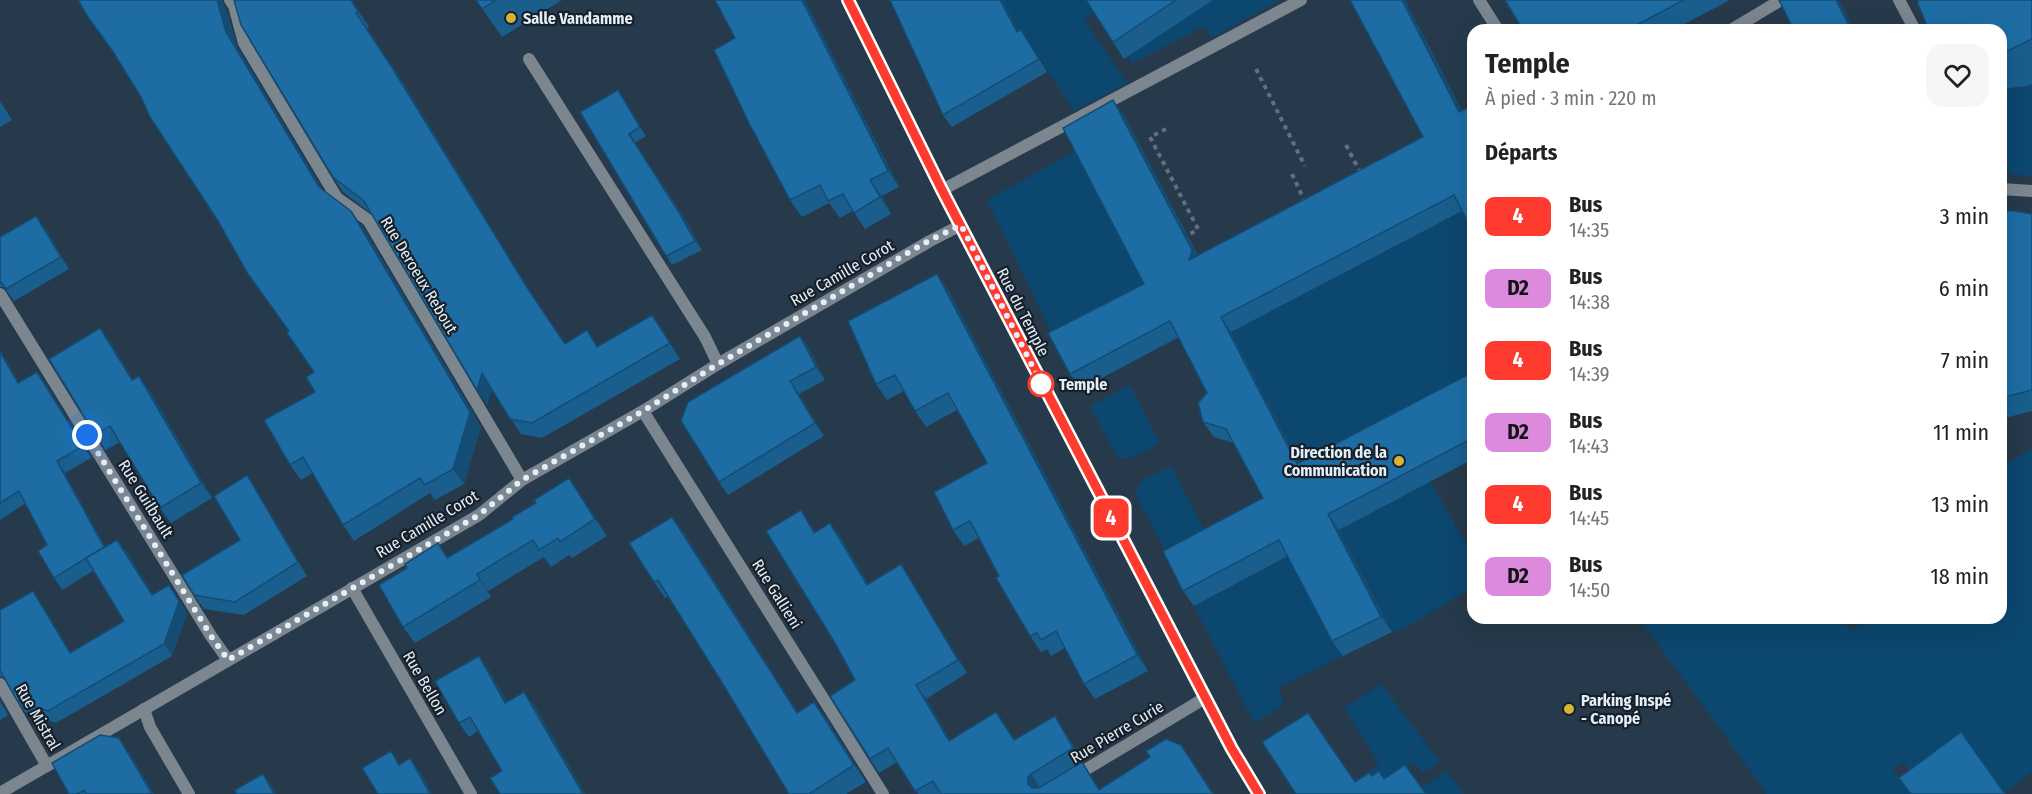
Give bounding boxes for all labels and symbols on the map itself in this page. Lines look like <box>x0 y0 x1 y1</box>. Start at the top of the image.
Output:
place label: Salle Vandamme <box>523 9 633 28</box>
marker: Salle Vandamme <box>504 11 518 25</box>
street label: Rue Deroeux Rebout <box>376 213 462 338</box>
street label: Rue Camille Corot <box>787 235 898 310</box>
street label: Rue du Temple <box>993 265 1053 359</box>
marker: Temple <box>1028 371 1054 397</box>
place label: Temple <box>1059 375 1107 394</box>
your location <box>72 420 102 450</box>
place label: Direction de la Communication <box>1284 443 1387 480</box>
marker: Direction de la Communication <box>1392 454 1406 468</box>
street label: Rue Guilbault <box>114 456 178 542</box>
street label: Rue Camille Corot <box>372 486 482 562</box>
line badge: 4 <box>1092 498 1130 538</box>
street label: Rue Gallieni <box>748 556 806 632</box>
street label: Rue Bellon <box>399 648 451 718</box>
street label: Rue Mistral <box>11 681 65 753</box>
place label: Parking Inspé - Canopé <box>1581 691 1671 728</box>
street label: Rue Pierre Curie <box>1067 697 1167 767</box>
marker: Parking Inspé - Canopé <box>1562 702 1576 716</box>

